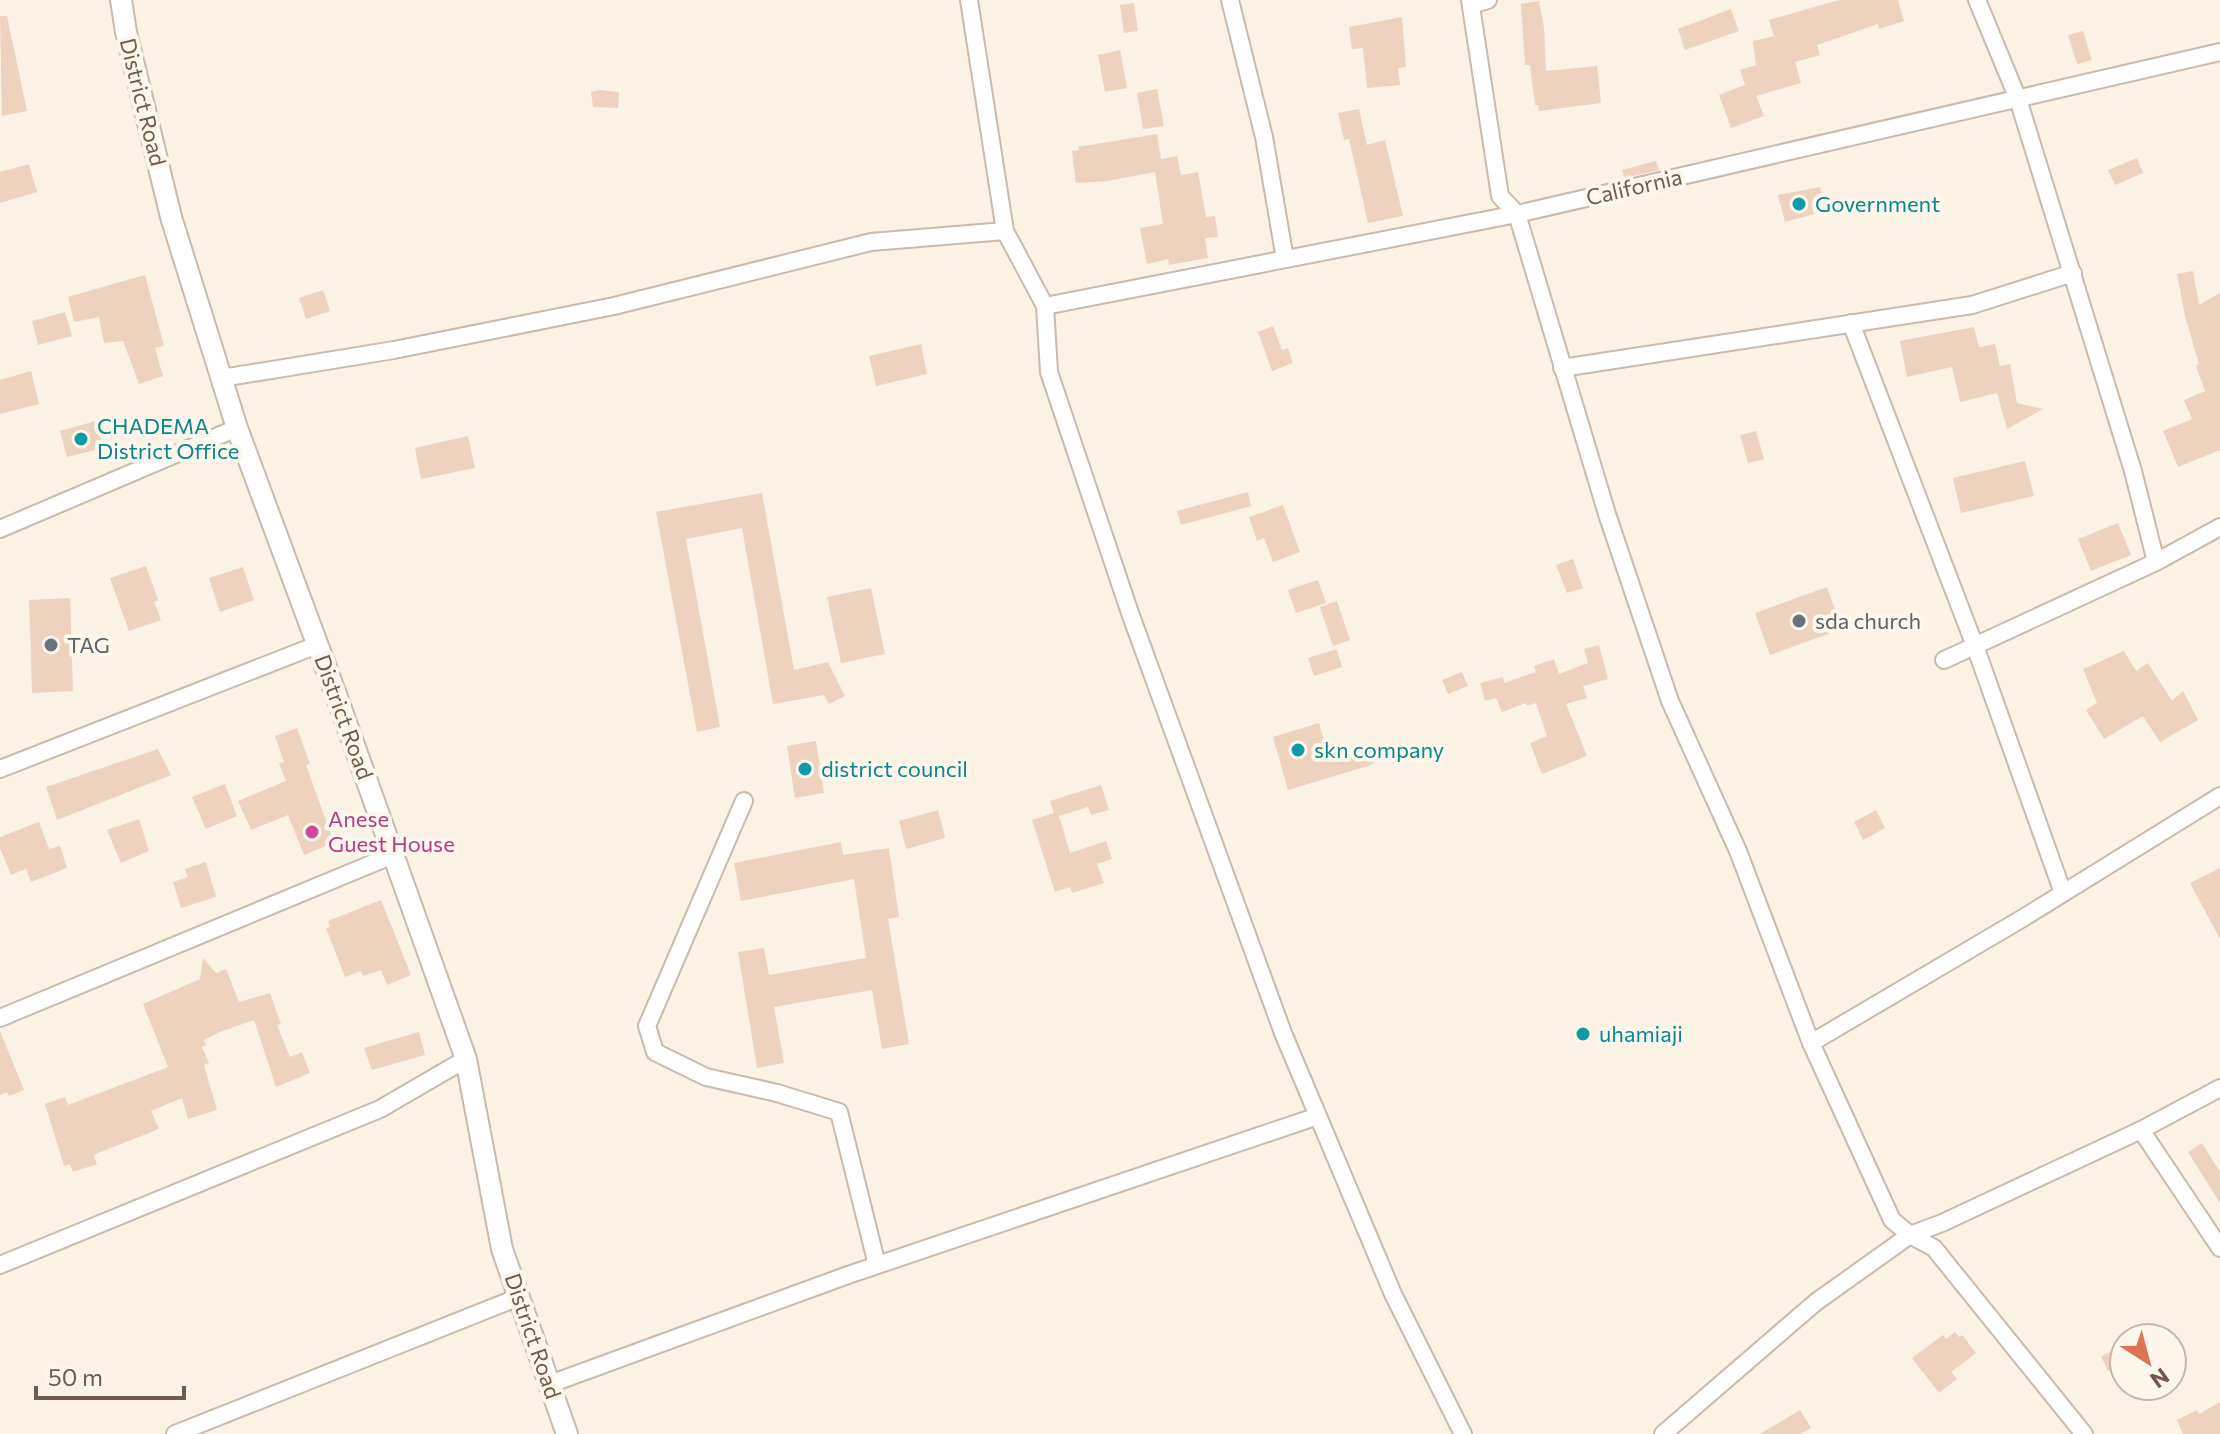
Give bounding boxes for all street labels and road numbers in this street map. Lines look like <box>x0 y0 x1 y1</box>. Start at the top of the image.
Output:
street label: District Road <box>115 35 172 169</box>
street label: California <box>1583 162 1685 211</box>
street label: District Road <box>309 651 380 783</box>
street label: District Road <box>499 1270 568 1402</box>

